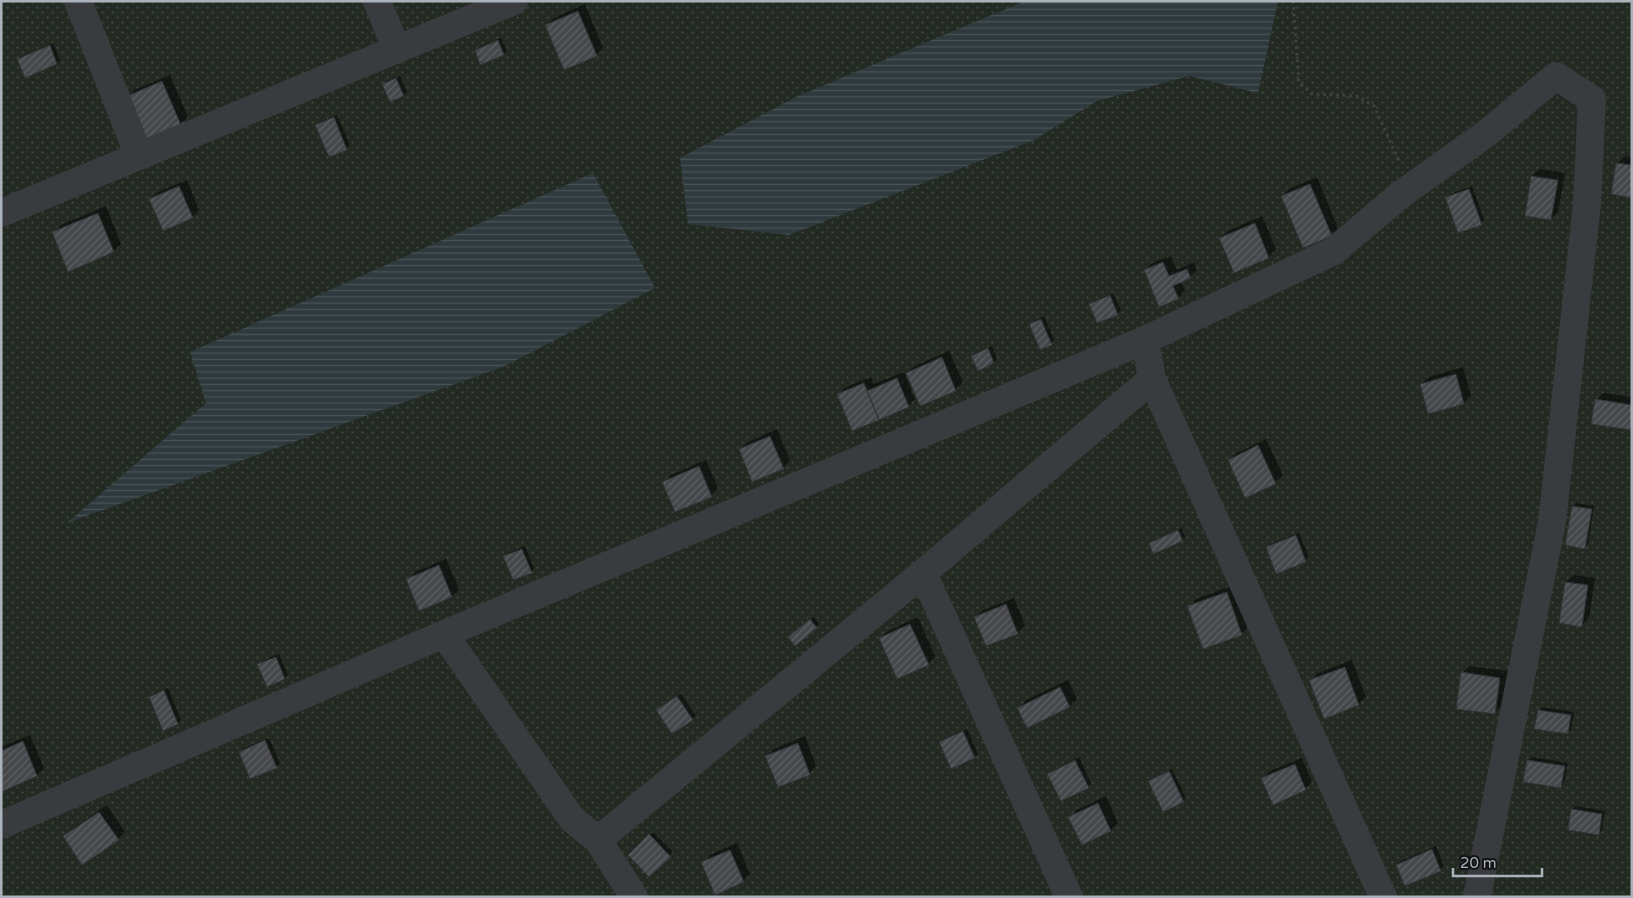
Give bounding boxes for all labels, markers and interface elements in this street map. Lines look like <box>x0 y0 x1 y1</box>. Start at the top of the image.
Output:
scale bar <box>1453 846 1542 878</box>
text: 20 m <box>1460 854 1497 872</box>

